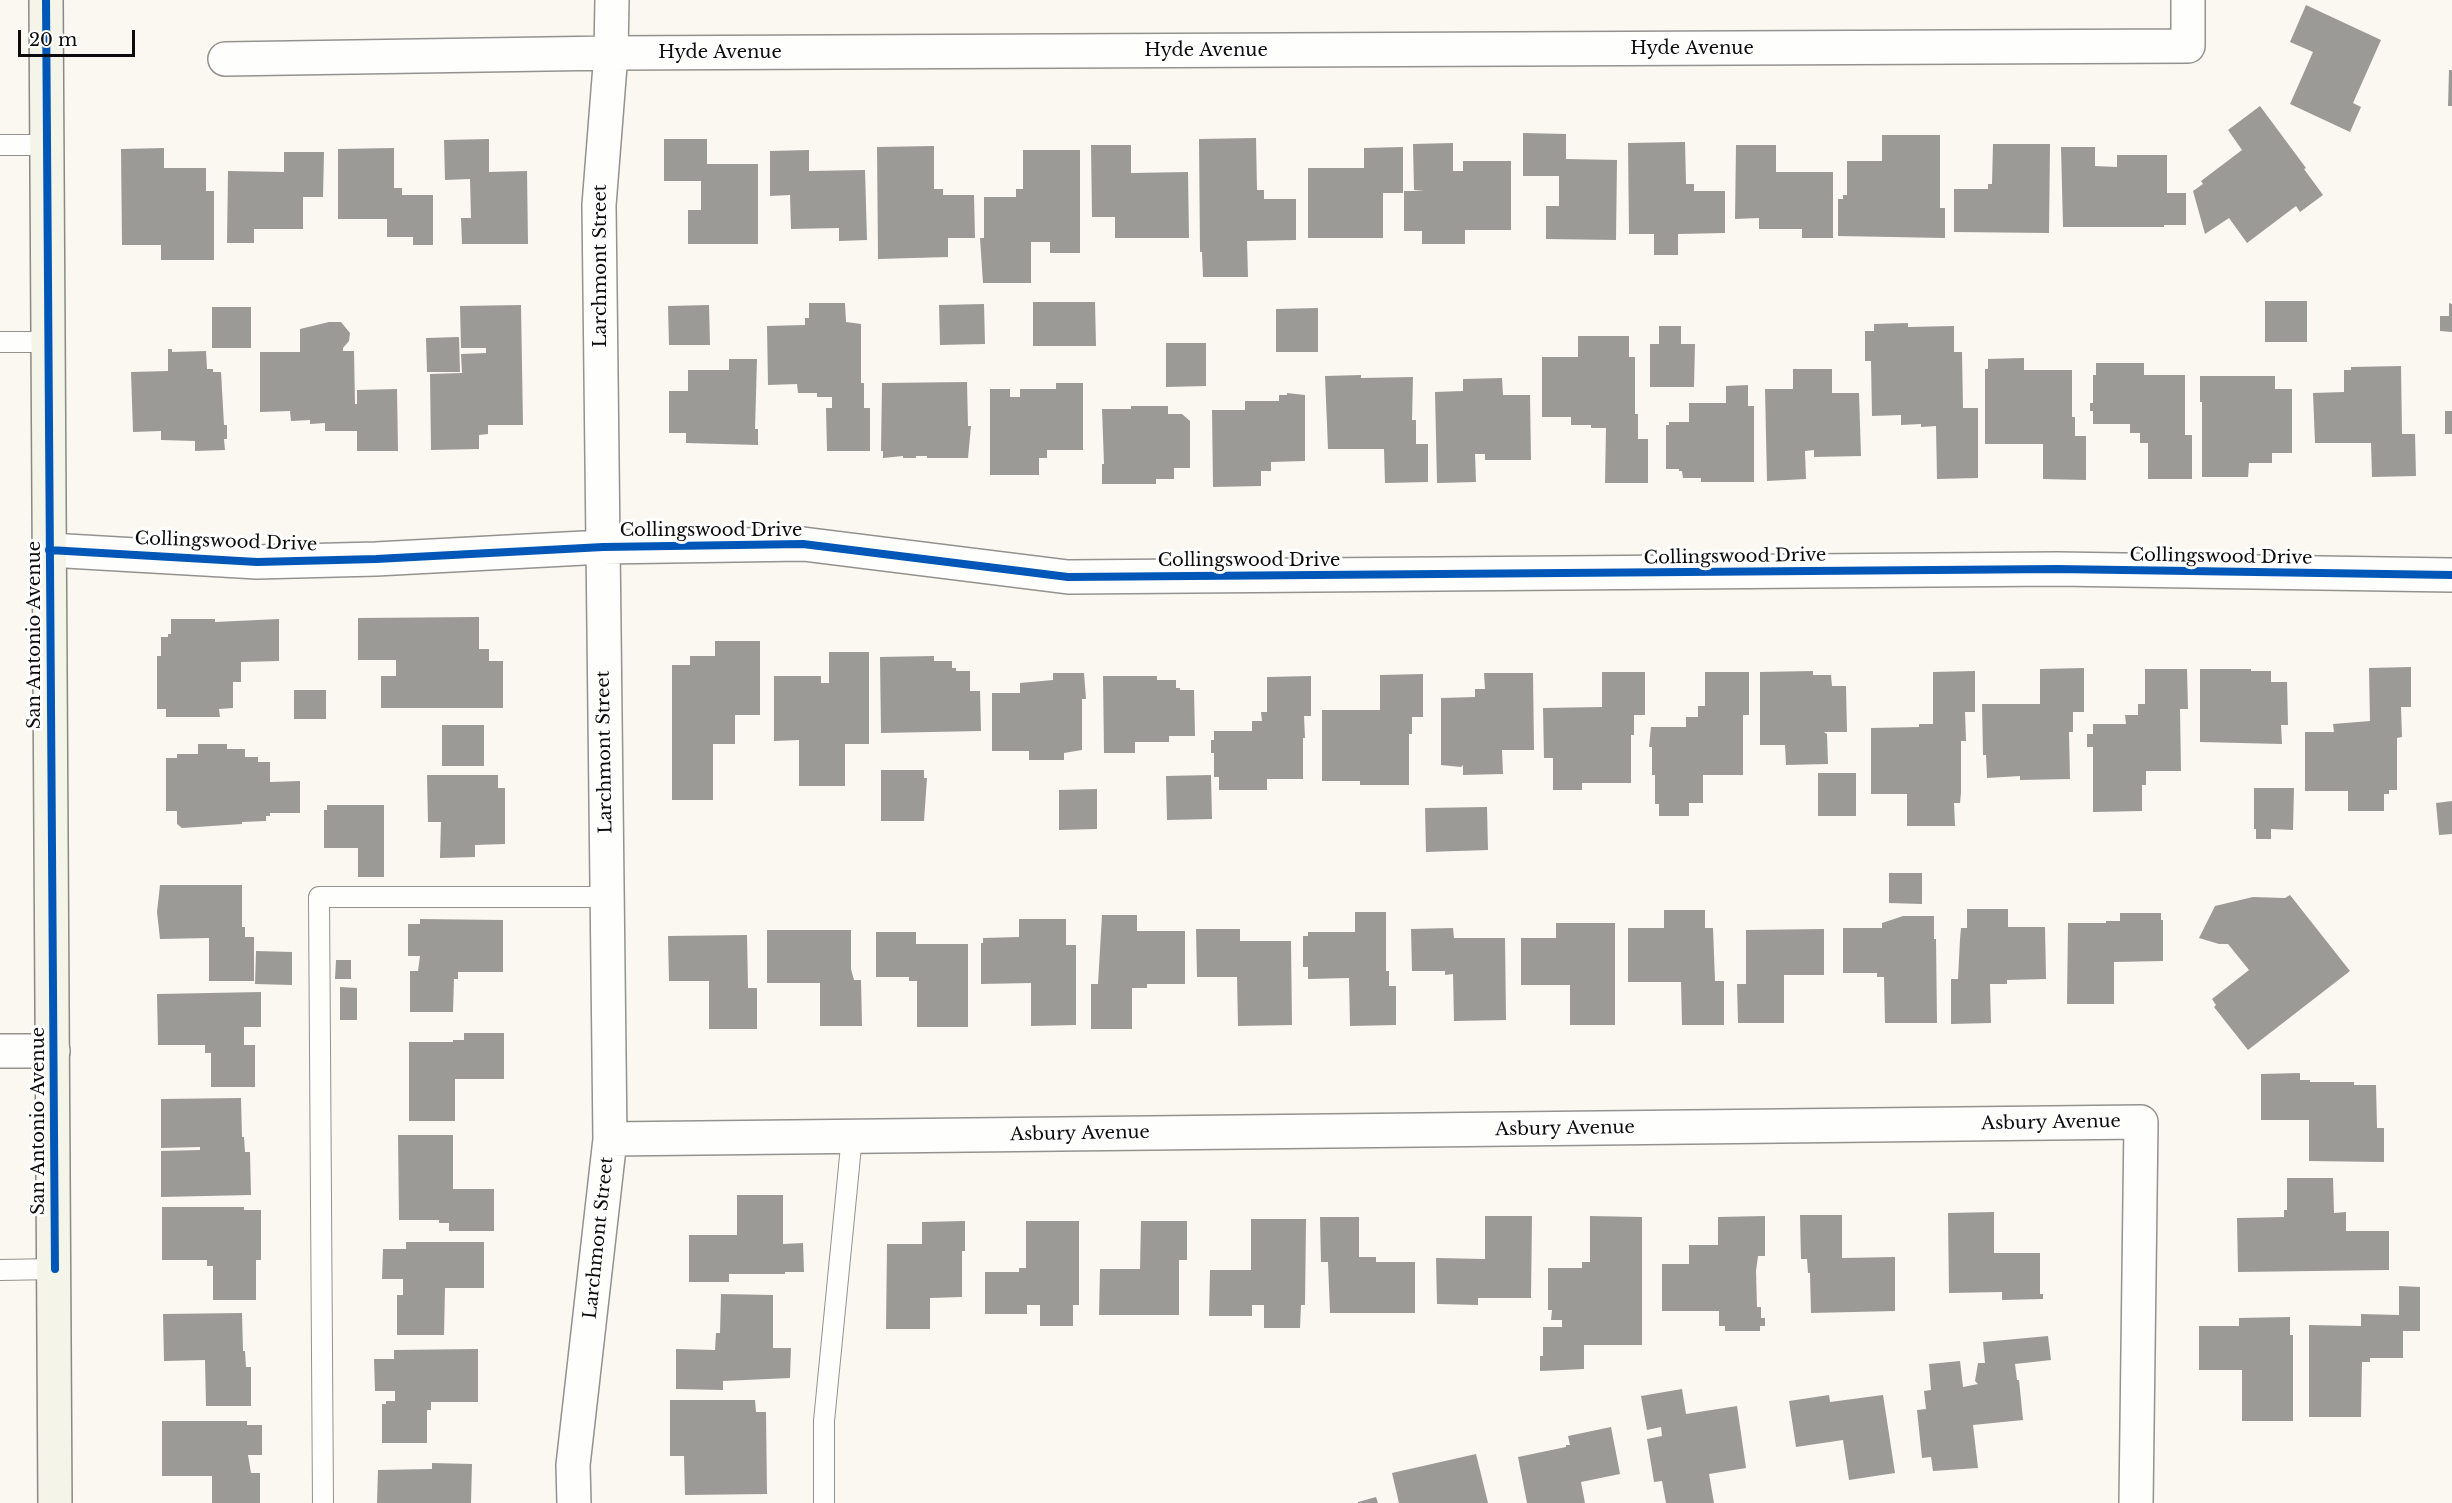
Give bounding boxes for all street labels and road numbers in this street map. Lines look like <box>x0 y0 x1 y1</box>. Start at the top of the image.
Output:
street label: Hyde Avenue <box>1630 38 1754 60</box>
street label: Hyde Avenue <box>1144 40 1268 62</box>
street label: Hyde Avenue <box>658 42 782 64</box>
street label: Larchmont Street <box>590 184 612 348</box>
street label: Collingswood Drive <box>620 520 802 542</box>
street label: Collingswood Drive <box>134 528 318 556</box>
street label: San Antonio Avenue <box>24 541 46 729</box>
street label: Collingswood Drive <box>1644 545 1826 569</box>
street label: Collingswood Drive <box>2130 545 2312 569</box>
street label: Collingswood Drive <box>1158 550 1340 572</box>
street label: Larchmont Street <box>593 670 617 834</box>
street label: San Antonio Avenue <box>28 1027 50 1215</box>
street label: Asbury Avenue <box>1981 1111 2121 1135</box>
street label: Asbury Avenue <box>1495 1117 1635 1141</box>
street label: Asbury Avenue <box>1010 1122 1150 1146</box>
street label: Larchmont Street <box>580 1156 618 1320</box>

